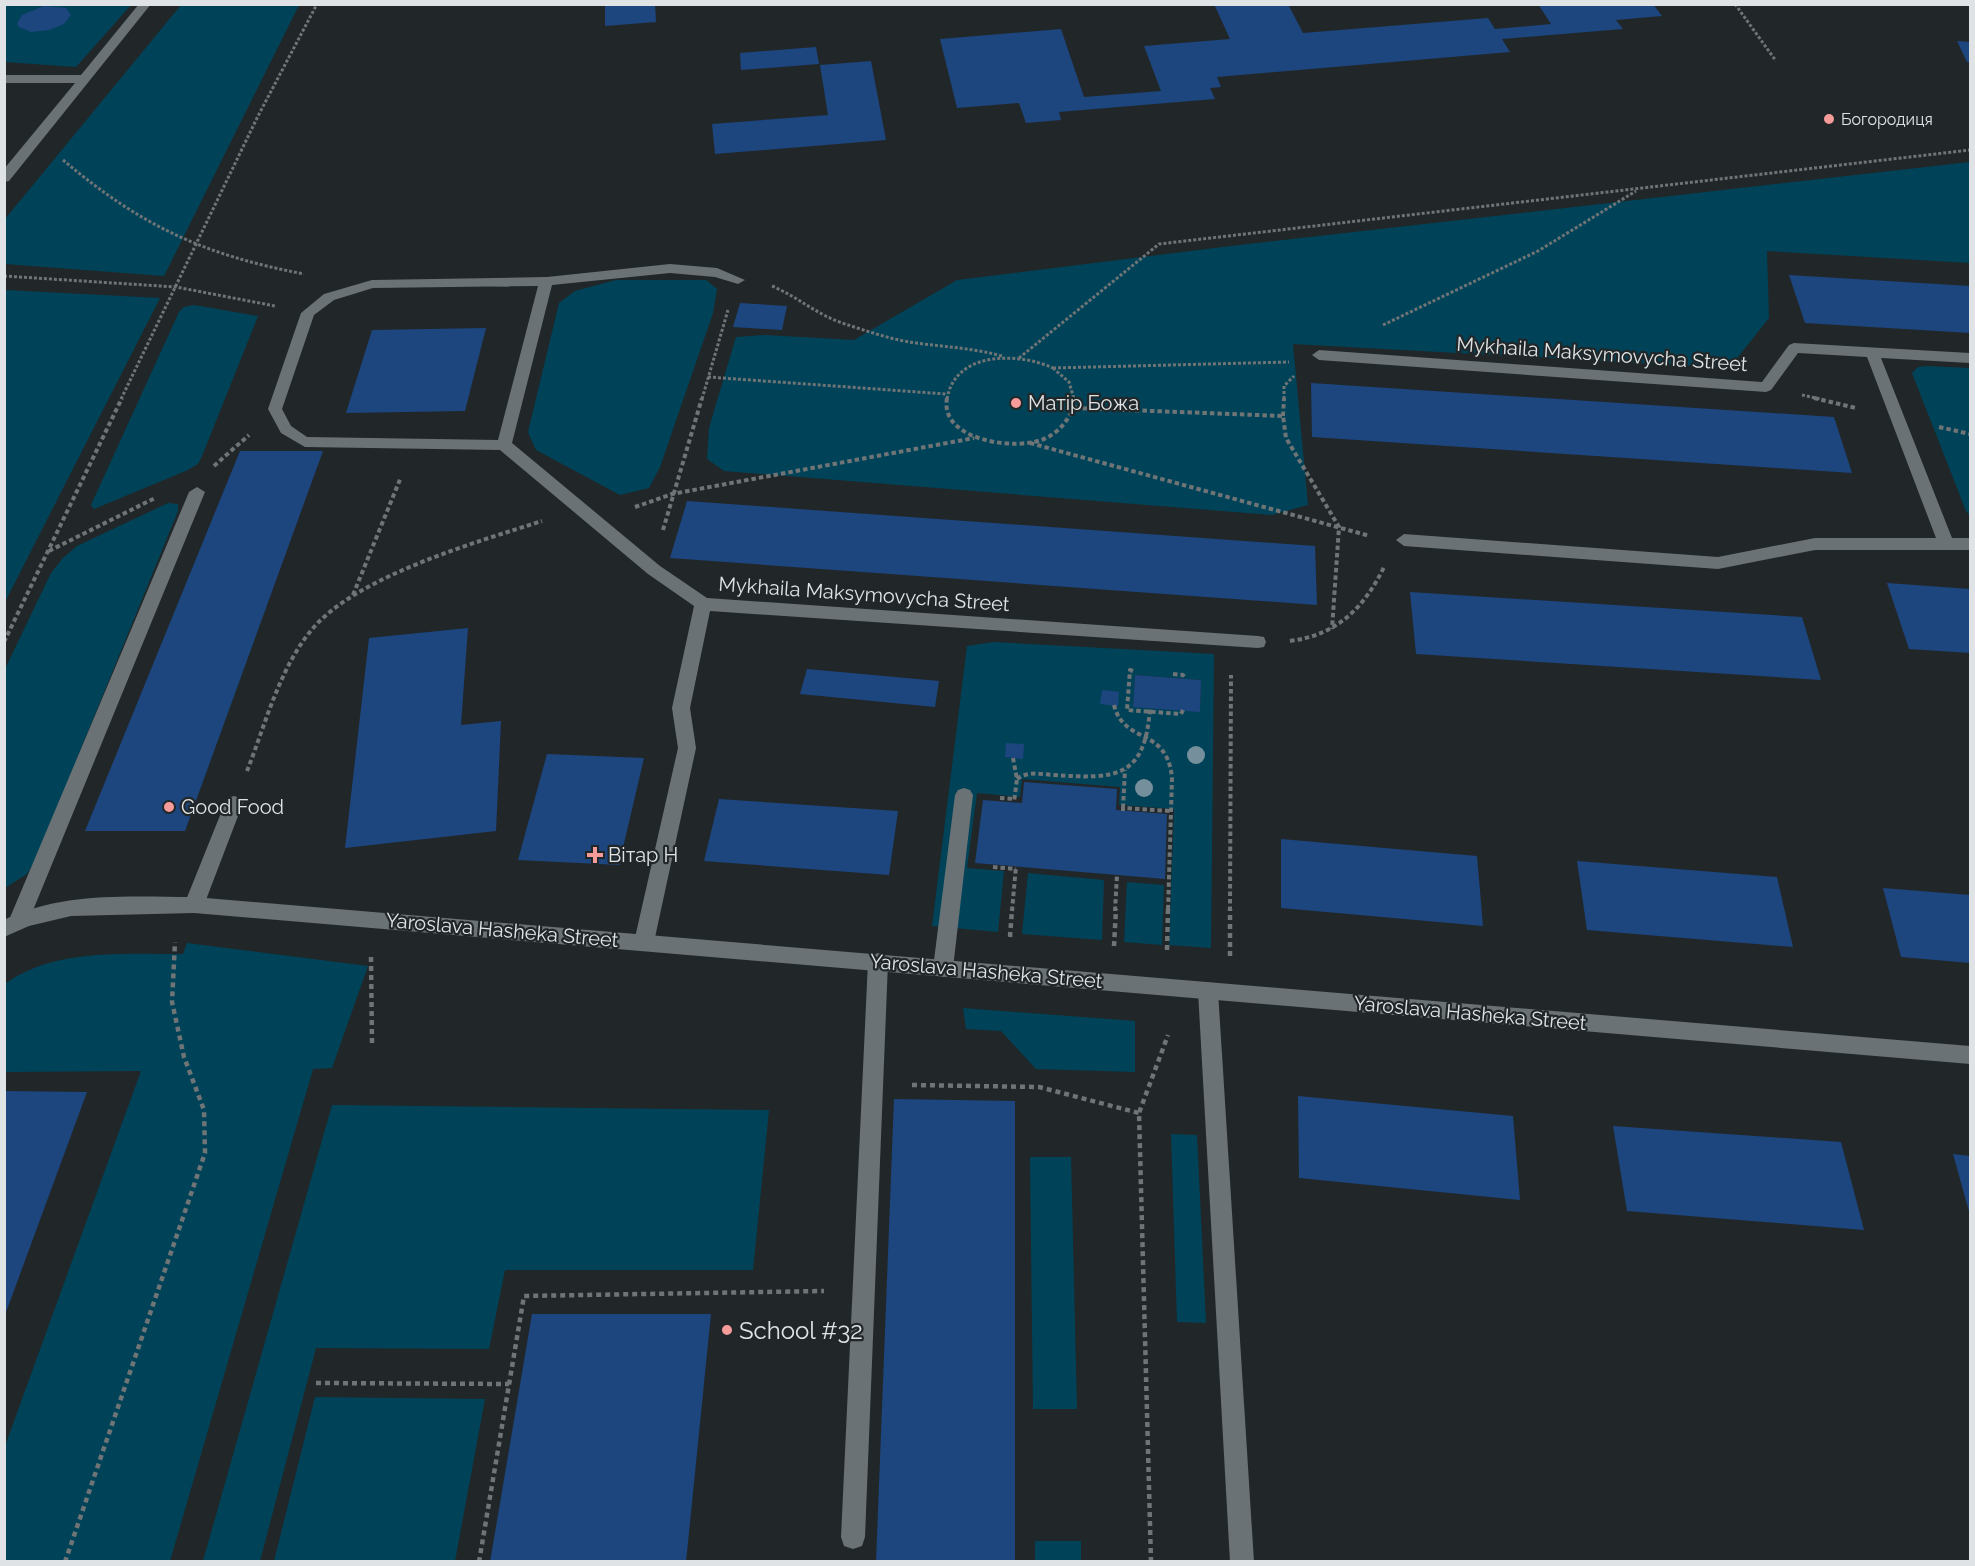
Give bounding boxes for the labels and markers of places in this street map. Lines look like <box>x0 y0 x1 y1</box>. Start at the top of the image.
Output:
place label: Богородиця <box>1841 110 1933 129</box>
marker: Богородиця <box>1822 112 1836 126</box>
place label: Матір Божа <box>1028 391 1139 415</box>
marker: Матір Божа <box>1009 396 1023 410</box>
place label: Good Food <box>181 795 284 819</box>
marker: Good Food <box>162 800 176 814</box>
place label: Вітар Н <box>608 843 678 867</box>
marker: Вітар Н <box>586 846 604 864</box>
place label: School #32 <box>739 1316 863 1345</box>
marker: School #32 <box>720 1323 734 1337</box>

